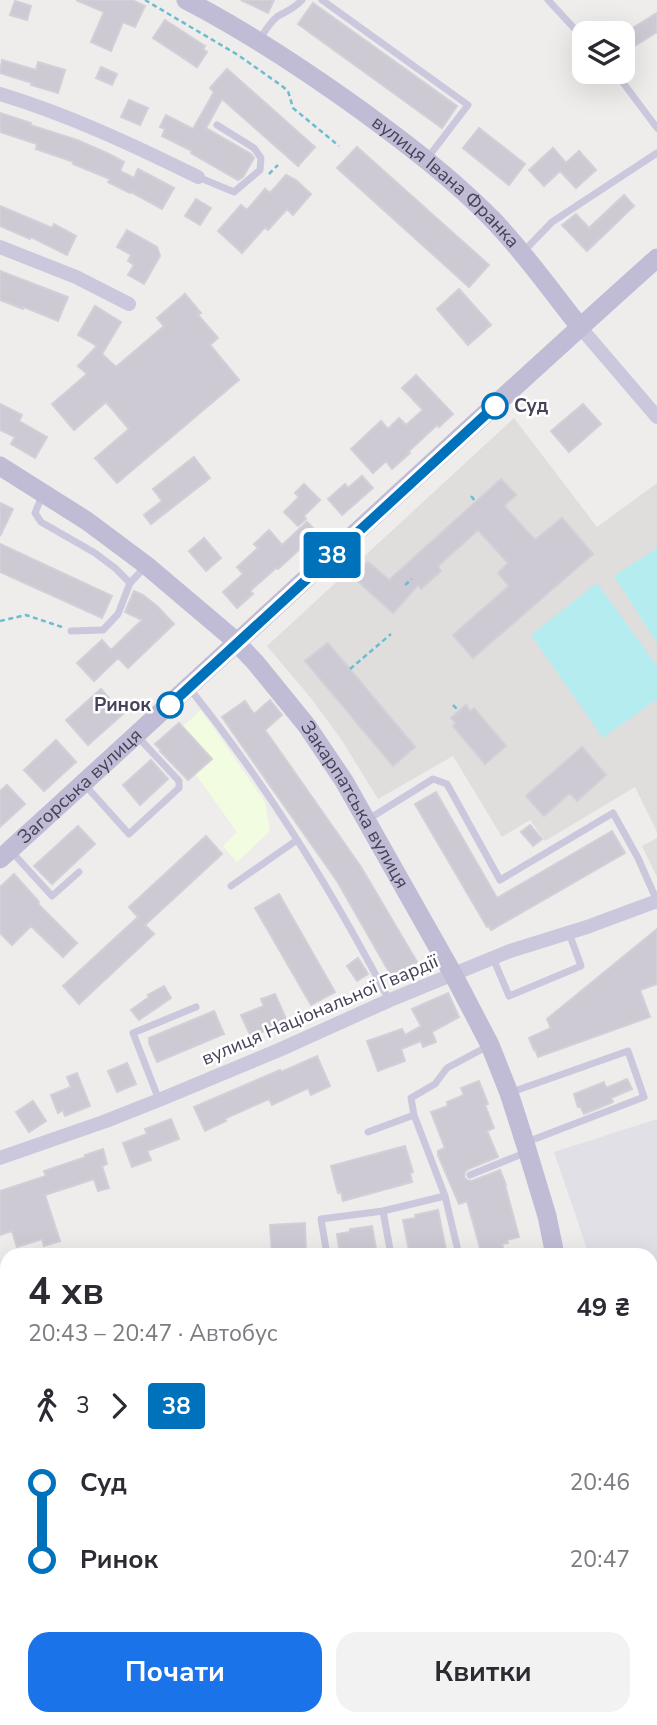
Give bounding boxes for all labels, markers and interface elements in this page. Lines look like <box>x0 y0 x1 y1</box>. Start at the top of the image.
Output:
map controls <box>572 21 635 84</box>
button: layers <box>572 21 635 84</box>
street label: вулиця Івана Франка <box>366 110 525 254</box>
marker: Суд <box>482 393 508 419</box>
place label: Суд <box>514 393 549 419</box>
line badge: 38 <box>300 532 364 578</box>
text: 38 <box>318 539 346 571</box>
place label: Ринок <box>94 692 151 718</box>
marker: Ринок <box>157 692 183 718</box>
street label: Закарпатська вулиця <box>294 716 415 893</box>
street label: Загорська вулиця <box>12 723 148 850</box>
street label: вулиця Національної Гвардії <box>198 948 443 1072</box>
text: 4 хв <box>28 1266 104 1317</box>
text: 49 ₴ <box>576 1290 630 1325</box>
text: 20:43 – 20:47 · Автобус <box>28 1318 278 1349</box>
icon: walk <box>28 1387 66 1425</box>
icon: forward <box>100 1387 138 1425</box>
text: 3 <box>76 1390 90 1421</box>
text: 38 <box>162 1390 191 1422</box>
text: Суд <box>80 1465 127 1500</box>
text: 20:46 <box>570 1467 630 1498</box>
text: Ринок <box>80 1542 158 1577</box>
text: 20:47 <box>570 1544 630 1575</box>
button: Почати <box>28 1632 322 1712</box>
button: Квитки <box>336 1632 630 1712</box>

